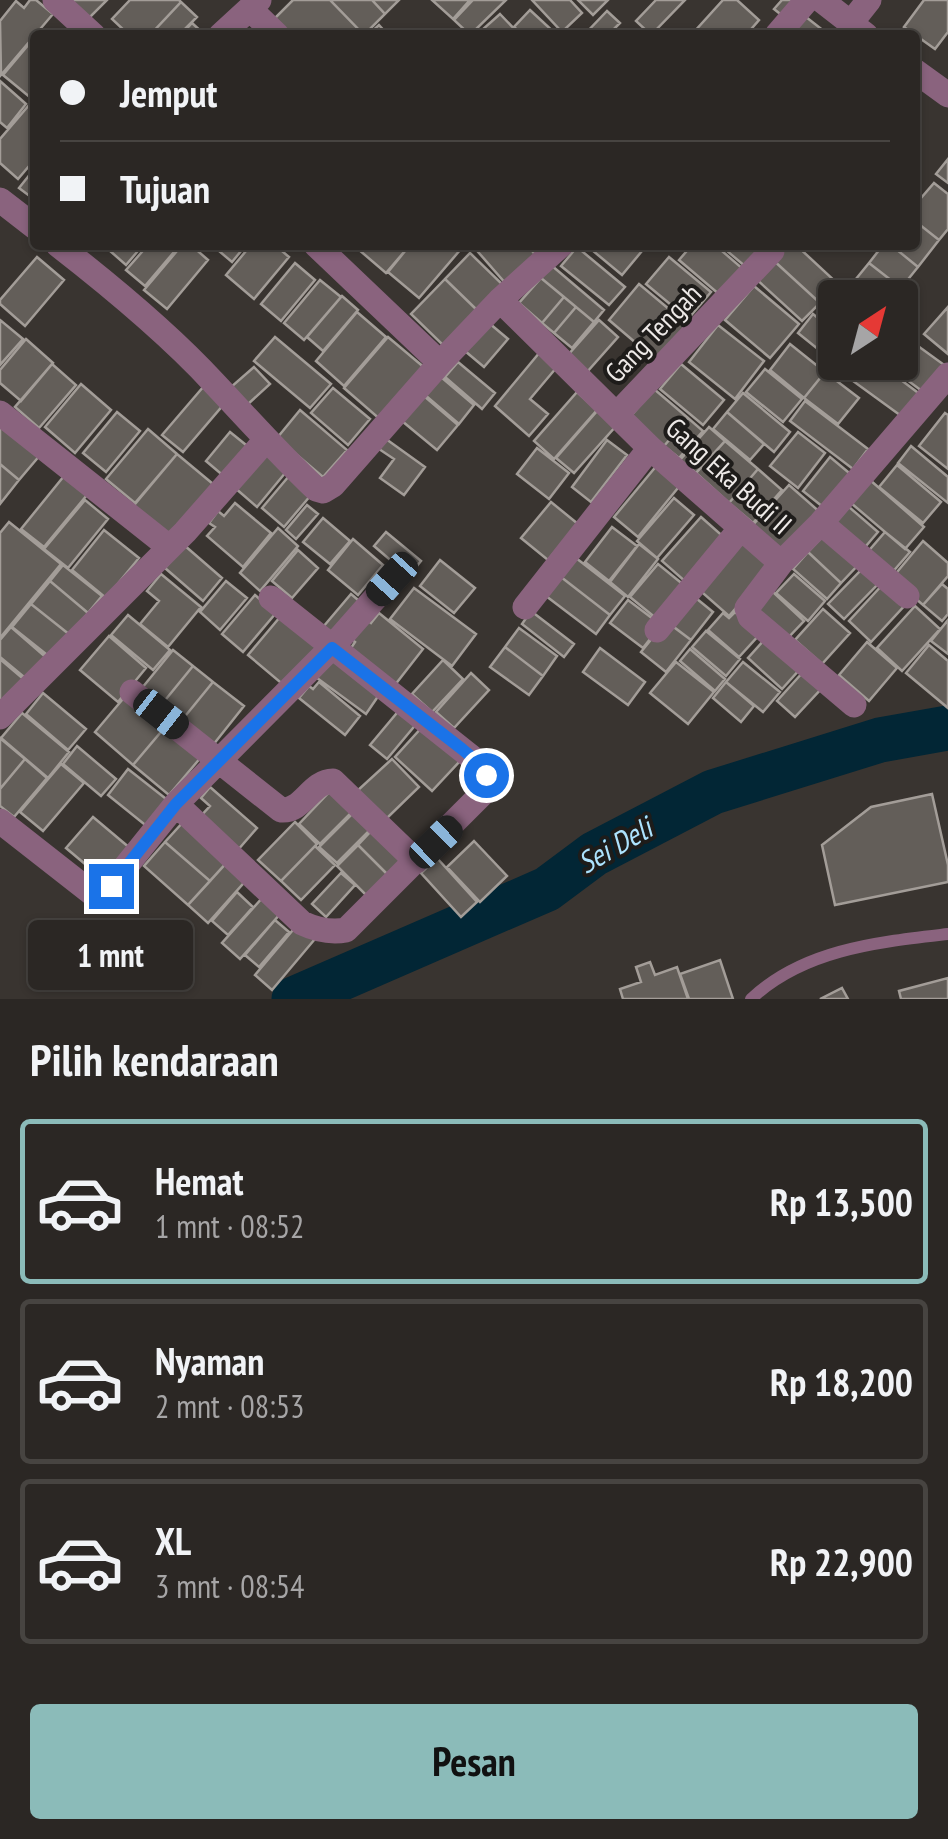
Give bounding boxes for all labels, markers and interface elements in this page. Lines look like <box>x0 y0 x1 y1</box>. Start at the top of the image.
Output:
text: Jemput <box>120 68 217 117</box>
text: Tujuan <box>120 164 210 213</box>
street label: Gang Tengah <box>596 275 709 390</box>
north arrow <box>818 280 918 380</box>
map controls <box>818 280 918 380</box>
street label: Gang Eka Budi II <box>658 409 800 542</box>
car <box>361 547 423 611</box>
car <box>128 684 194 744</box>
route start <box>464 753 509 798</box>
water label: Sei Deli <box>570 806 662 882</box>
car <box>404 810 468 874</box>
route end <box>89 864 134 909</box>
callout: 1 mnt <box>28 921 194 991</box>
text: 1 mnt <box>77 934 144 976</box>
text: Pilih kendaraan <box>30 1030 279 1088</box>
text: Hemat <box>155 1156 243 1205</box>
icon: car <box>35 1157 125 1247</box>
text: Rp 13,500 <box>770 1177 913 1226</box>
text: 1 mnt · 08:52 <box>155 1205 304 1247</box>
text: Nyaman <box>155 1336 264 1385</box>
icon: car <box>35 1337 125 1427</box>
text: Rp 18,200 <box>770 1357 913 1406</box>
text: 2 mnt · 08:53 <box>155 1385 304 1427</box>
text: XL <box>155 1516 191 1565</box>
icon: car <box>35 1517 125 1607</box>
text: Rp 22,900 <box>770 1537 913 1586</box>
text: 3 mnt · 08:54 <box>155 1565 304 1607</box>
button: Pesan <box>30 1704 918 1819</box>

